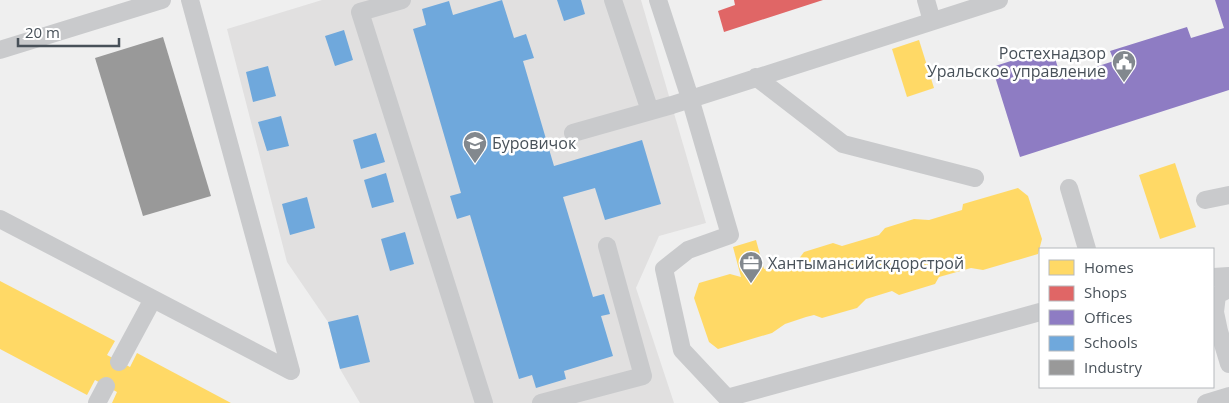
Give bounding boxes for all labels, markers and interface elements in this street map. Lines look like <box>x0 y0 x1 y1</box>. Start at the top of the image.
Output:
scale bar <box>18 15 119 47</box>
text: 20 m <box>25 22 60 42</box>
place label: Ростехнадзор Уральское управление <box>927 42 1106 82</box>
public building icon: Ростехнадзор Уральское управление <box>1111 49 1137 83</box>
school or university icon: Буровичок <box>462 130 488 164</box>
place label: Буровичок <box>492 132 577 154</box>
legend <box>1039 248 1214 388</box>
office icon: Хантымансийскдорстрой <box>738 250 764 284</box>
place label: Хантымансийскдорстрой <box>768 252 964 274</box>
text: Homes <box>1084 257 1134 277</box>
text: Shops <box>1084 282 1127 302</box>
text: Offices <box>1084 307 1132 327</box>
text: Schools <box>1084 332 1138 352</box>
text: Industry <box>1084 357 1142 377</box>

